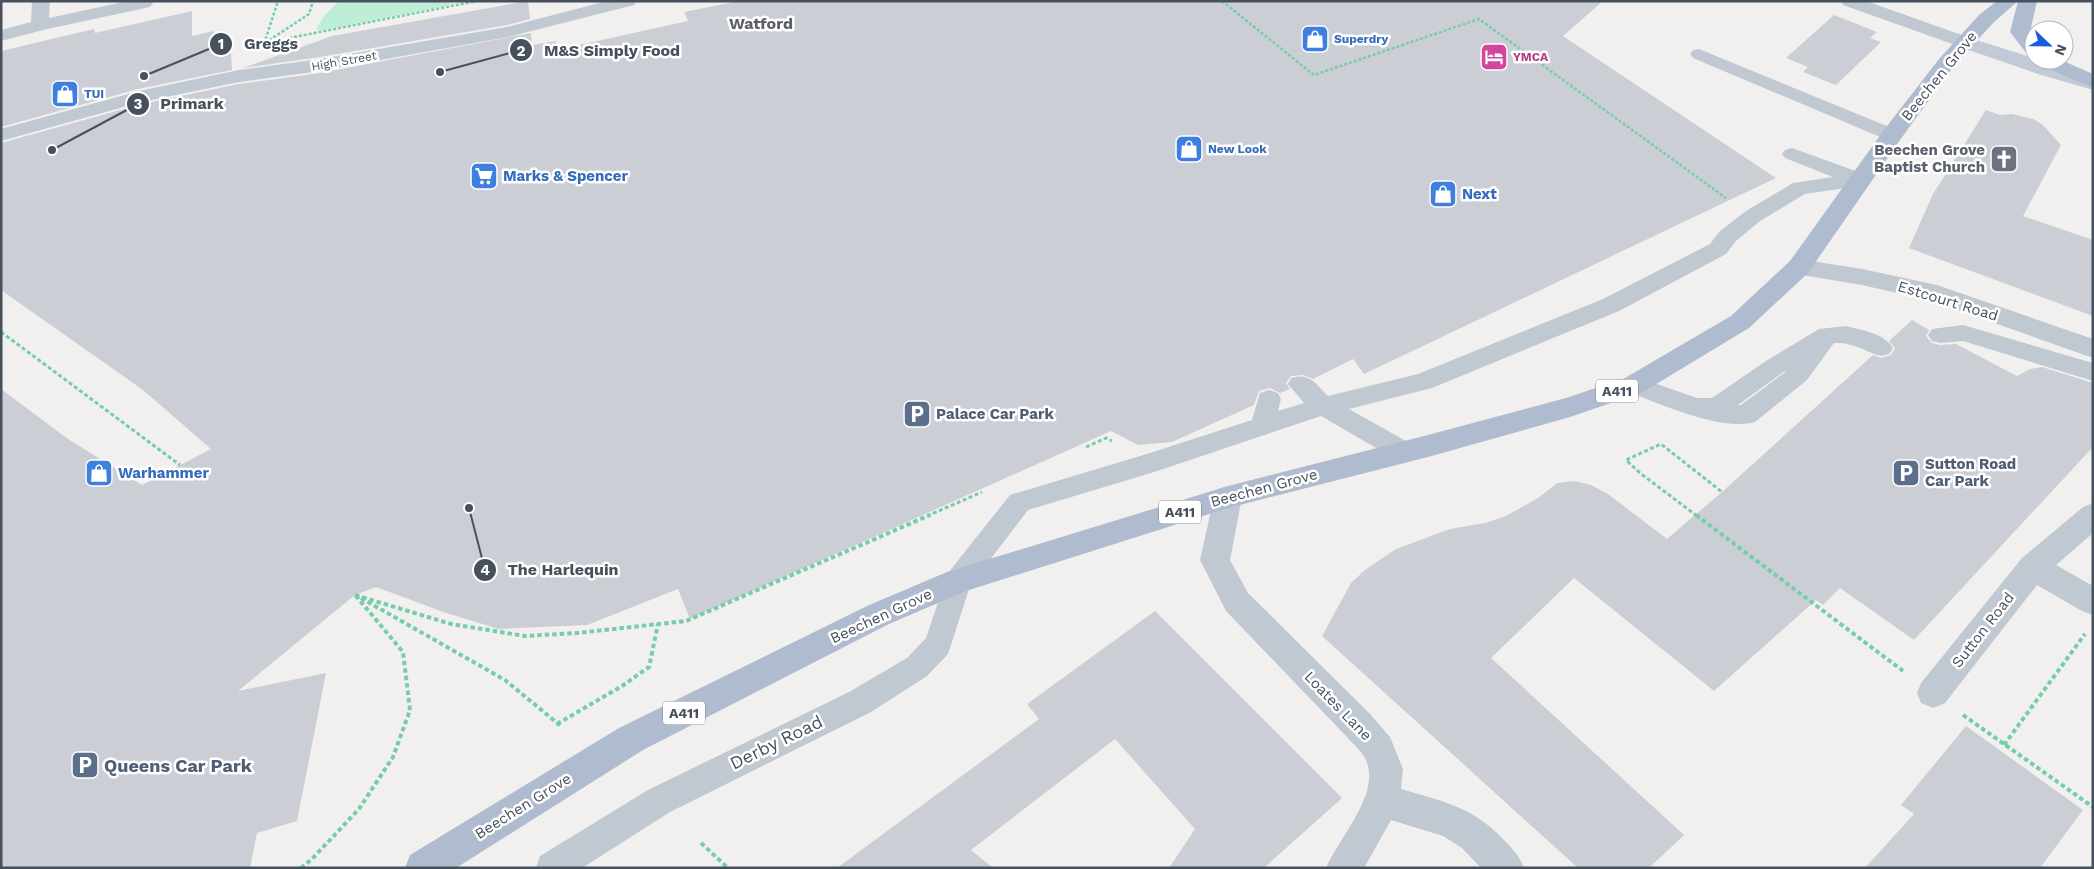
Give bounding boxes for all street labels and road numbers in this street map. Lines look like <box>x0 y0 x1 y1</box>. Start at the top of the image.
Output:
street label: Beechen Grove <box>1897 28 1981 124</box>
street label: High Street <box>310 48 378 74</box>
street label: Estcourt Road <box>1896 277 2000 325</box>
road number: A411 <box>1596 380 1638 402</box>
street label: Beechen Grove <box>1209 465 1319 511</box>
road number: A411 <box>1159 501 1201 524</box>
street label: Beechen Grove <box>827 585 935 647</box>
street label: Sutton Road <box>1948 589 2018 671</box>
street label: Loates Lane <box>1301 668 1375 744</box>
road number: A411 <box>663 701 705 724</box>
street label: Derby Road <box>726 711 826 773</box>
street label: Beechen Grove <box>472 769 574 843</box>

